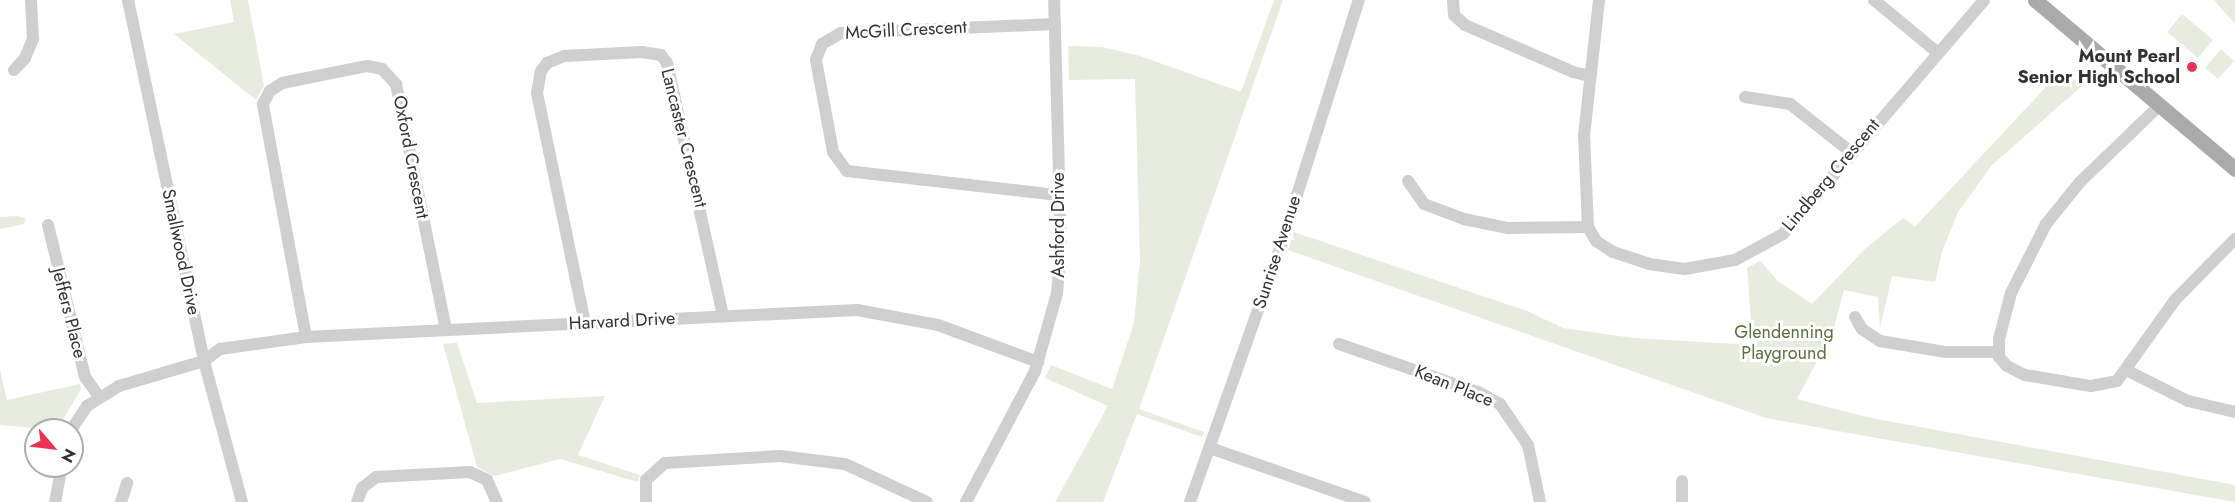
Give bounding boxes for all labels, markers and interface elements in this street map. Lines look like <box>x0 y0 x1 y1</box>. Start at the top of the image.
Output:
street label: McGill Crescent <box>845 16 967 44</box>
place label: Mount Pearl Senior High School <box>2017 46 2180 88</box>
marker: Mount Pearl Senior High School <box>2185 60 2199 74</box>
street label: Lancaster Crescent <box>656 66 712 210</box>
street label: Oxford Crescent <box>388 94 434 220</box>
street label: Lindberg Crescent <box>1778 114 1884 236</box>
street label: Ashford Drive <box>1047 172 1069 278</box>
street label: Smallwood Drive <box>157 187 205 317</box>
street label: Sunrise Avenue <box>1249 193 1305 311</box>
street label: Jeffers Place <box>47 266 91 360</box>
street label: Harvard Drive <box>568 307 676 335</box>
park label: Glendenning Playground <box>1734 322 1834 364</box>
street label: Kean Place <box>1412 360 1496 412</box>
north arrow <box>24 418 84 478</box>
text: N <box>55 445 82 467</box>

